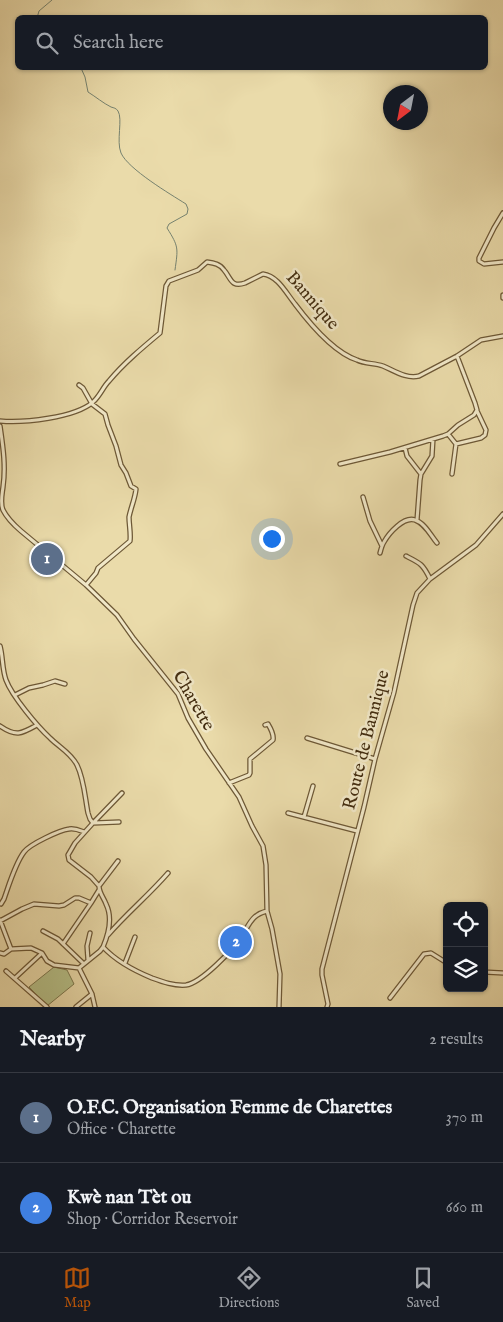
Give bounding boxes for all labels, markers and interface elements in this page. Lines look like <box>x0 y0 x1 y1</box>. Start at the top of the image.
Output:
search box <box>15 15 488 70</box>
icon: search <box>33 29 61 57</box>
text: Search here <box>73 31 164 55</box>
north arrow <box>383 85 428 130</box>
street label: Bannique <box>280 267 344 335</box>
your location <box>259 526 285 552</box>
pin: 1 <box>31 540 63 578</box>
street label: Charette <box>167 667 219 735</box>
street label: Route de Bannique <box>339 668 395 812</box>
map controls <box>443 902 488 992</box>
button: locate <box>443 902 488 947</box>
pin: 2 <box>220 923 252 961</box>
button: layers <box>443 947 488 992</box>
text: Nearby <box>20 1026 85 1053</box>
text: 2 results <box>429 1030 483 1050</box>
text: O.F.C. Organisation Femme de Charettes <box>67 1096 392 1120</box>
text: 1 <box>33 1108 39 1128</box>
text: 370 m <box>446 1108 483 1128</box>
text: Office · Charette <box>67 1120 176 1140</box>
text: Kwè nan Tèt ou <box>67 1186 191 1210</box>
text: 2 <box>32 1198 40 1218</box>
text: 660 m <box>446 1198 483 1218</box>
text: Shop · Corridor Reservoir <box>67 1210 238 1230</box>
tab: Map <box>63 1264 91 1312</box>
tab: Directions <box>218 1264 279 1312</box>
tab: Saved <box>406 1264 439 1312</box>

